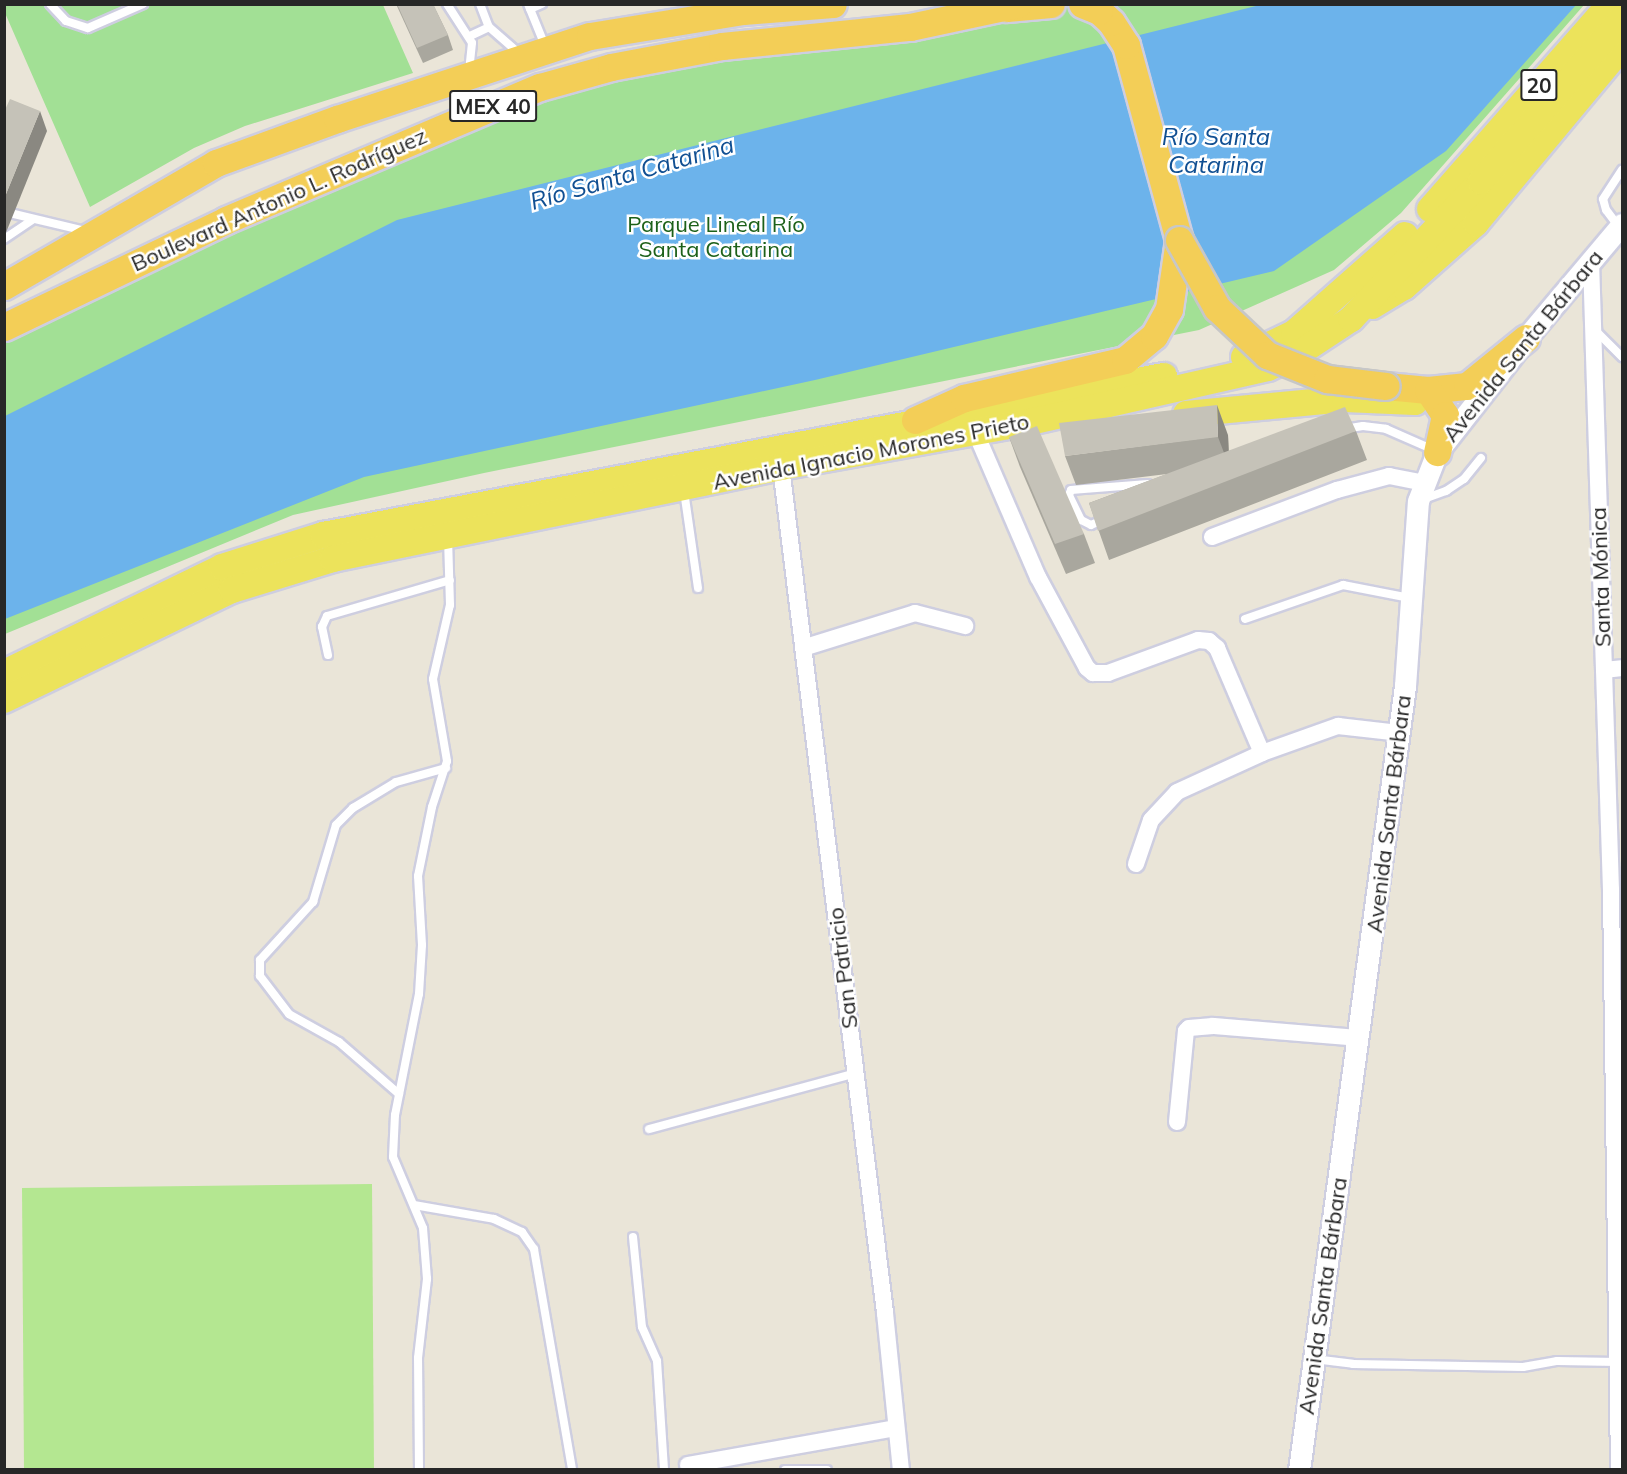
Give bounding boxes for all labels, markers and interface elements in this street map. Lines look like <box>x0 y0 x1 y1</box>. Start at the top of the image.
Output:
road number: 20 <box>1520 67 1558 103</box>
road number: MEX 40 <box>448 88 538 124</box>
street label: Boulevard Antonio L. Rodríguez <box>127 123 431 277</box>
water label: Río Santa Catarina <box>1162 123 1270 179</box>
water label: Río Santa Catarina <box>527 130 737 216</box>
park label: Parque Lineal Río Santa Catarina <box>627 211 805 262</box>
street label: Avenida Santa Bárbara <box>1437 245 1609 447</box>
street label: Avenida Ignacio Morones Prieto <box>711 408 1031 496</box>
street label: Santa Mónica <box>1585 507 1617 647</box>
street label: Avenida Santa Bárbara <box>1361 694 1417 934</box>
street label: San Patricio <box>822 906 864 1030</box>
street label: Avenida Santa Bárbara <box>1293 1176 1353 1416</box>

